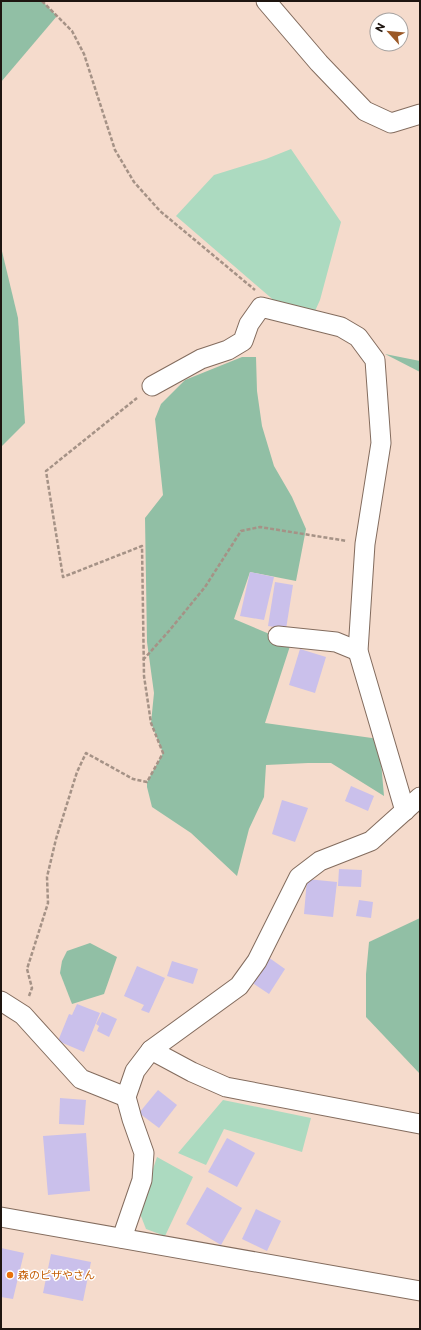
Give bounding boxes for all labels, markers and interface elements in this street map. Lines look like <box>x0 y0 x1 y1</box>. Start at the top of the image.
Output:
north arrow <box>369 12 409 52</box>
text: N <box>372 21 387 34</box>
place label: 森のピザやさん <box>18 1268 95 1281</box>
marker: 森のピザやさん <box>5 1270 15 1280</box>

